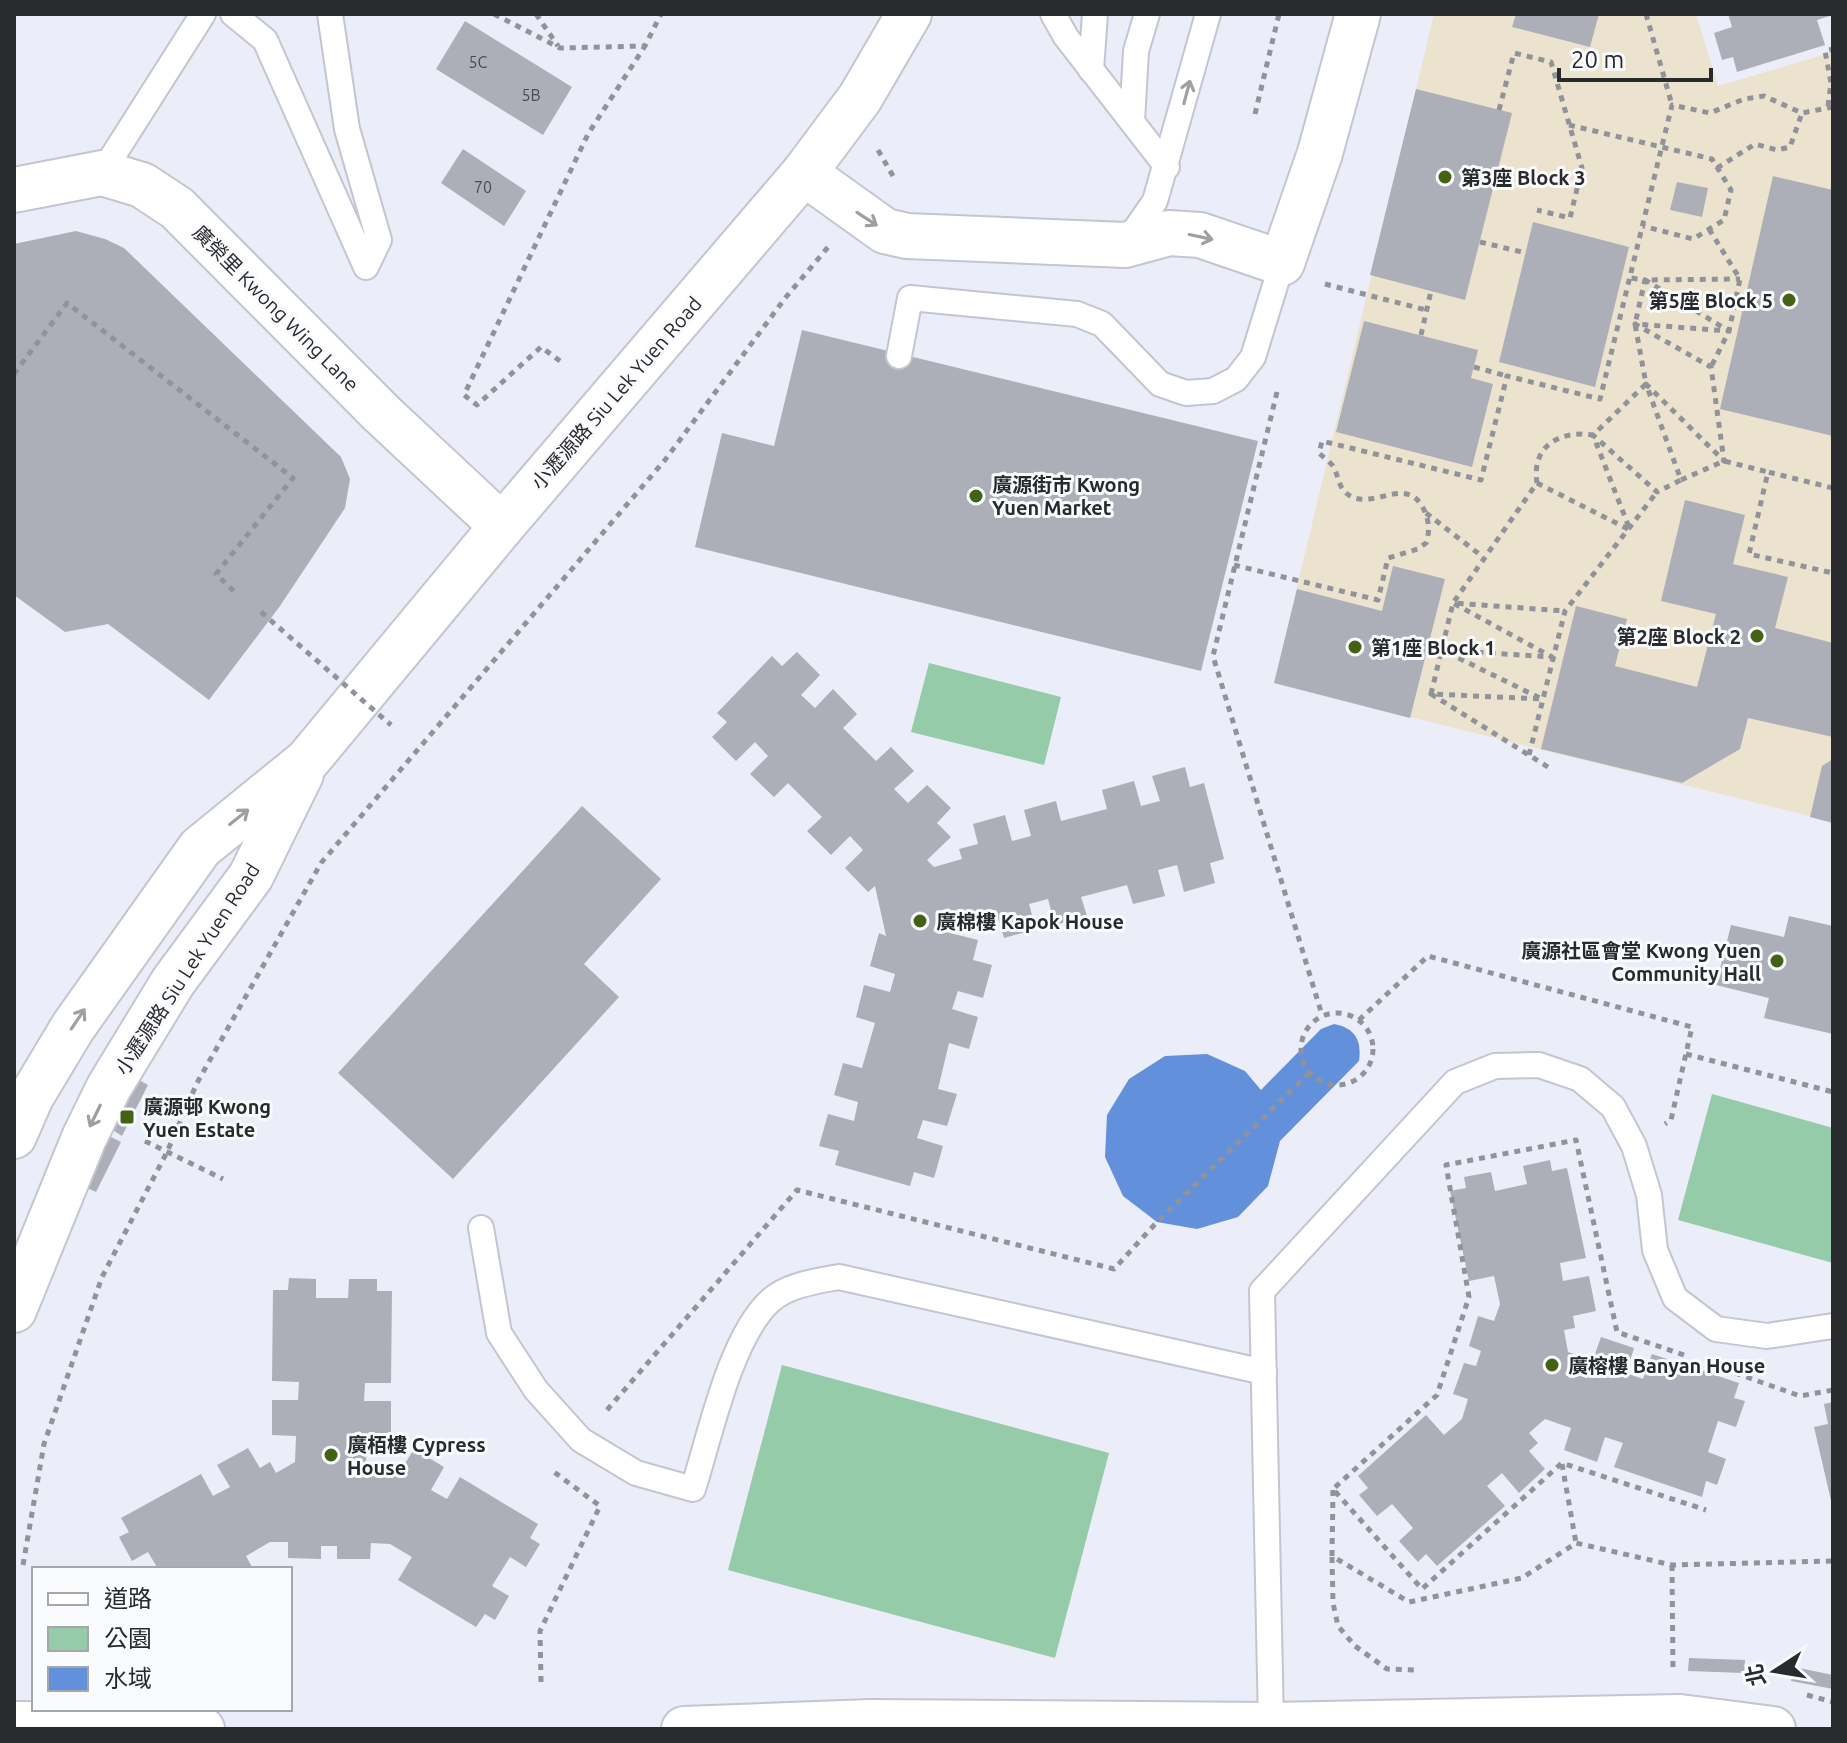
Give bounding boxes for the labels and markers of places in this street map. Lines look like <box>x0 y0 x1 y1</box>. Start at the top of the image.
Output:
place label: 第3座 Block 3 <box>1461 166 1585 189</box>
marker: 第3座 Block 3 <box>1436 168 1454 186</box>
place label: 第5座 Block 5 <box>1649 289 1773 312</box>
marker: 第5座 Block 5 <box>1780 291 1798 309</box>
place label: 廣源街市 Kwong Yuen Market <box>992 473 1140 519</box>
marker: 廣源街市 Kwong Yuen Market <box>967 487 985 505</box>
place label: 第2座 Block 2 <box>1617 625 1741 648</box>
marker: 第2座 Block 2 <box>1748 627 1766 645</box>
place label: 第1座 Block 1 <box>1371 636 1495 659</box>
marker: 第1座 Block 1 <box>1346 638 1364 656</box>
place label: 廣棉樓 Kapok House <box>936 910 1124 933</box>
marker: 廣棉樓 Kapok House <box>911 912 929 930</box>
place label: 廣源社區會堂 Kwong Yuen Community Hall <box>1521 939 1761 985</box>
marker: 廣源社區會堂 Kwong Yuen Community Hall <box>1768 952 1786 970</box>
place label: 廣源邨 Kwong Yuen Estate <box>143 1095 271 1141</box>
marker: 廣源邨 Kwong Yuen Estate <box>118 1108 136 1126</box>
place label: 廣榕樓 Banyan House <box>1568 1354 1765 1377</box>
marker: 廣榕樓 Banyan House <box>1543 1356 1561 1374</box>
place label: 廣栢樓 Cypress House <box>347 1433 486 1479</box>
marker: 廣栢樓 Cypress House <box>322 1446 340 1464</box>

